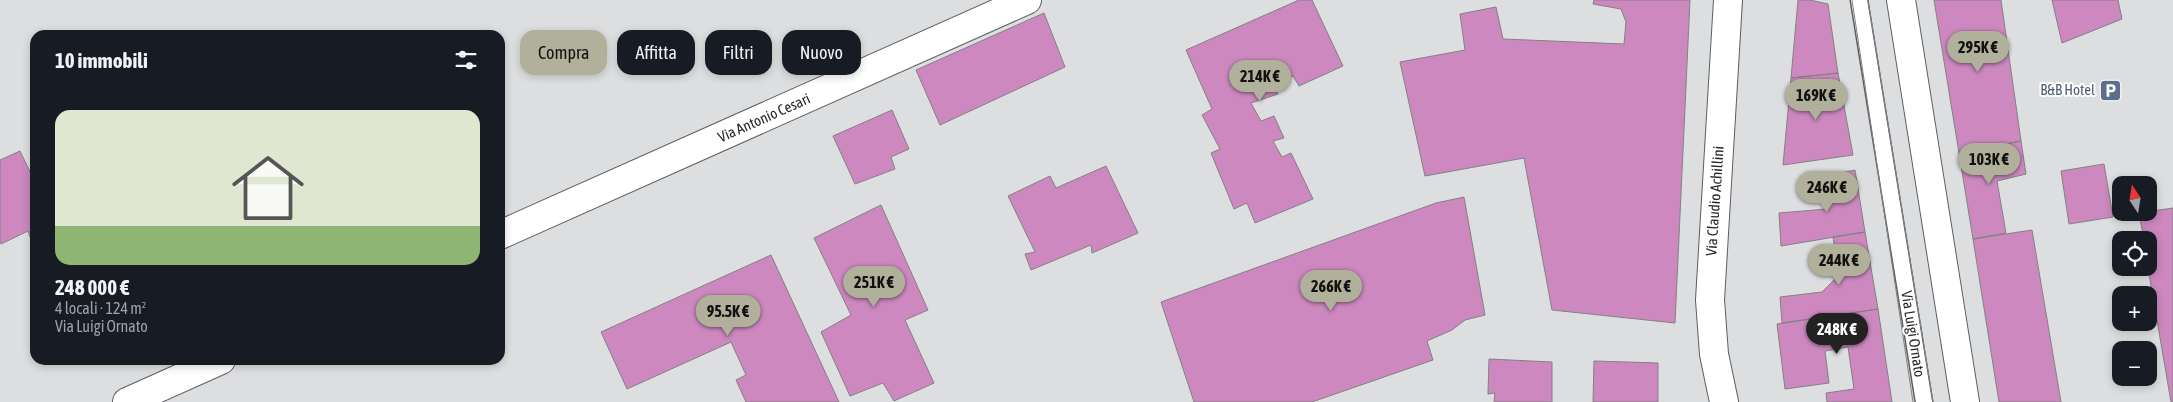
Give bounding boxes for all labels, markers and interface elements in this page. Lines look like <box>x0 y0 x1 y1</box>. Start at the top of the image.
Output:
chip: Compra <box>520 30 607 75</box>
chip: Affitta <box>617 30 695 75</box>
chip: Filtri <box>705 30 772 75</box>
chip: Nuovo <box>782 30 861 75</box>
pin: 295K € <box>1937 30 2019 73</box>
text: 295K € <box>1958 38 1998 56</box>
icon: filters <box>452 46 480 74</box>
text: 10 immobili <box>55 48 148 72</box>
pin: 214K € <box>1219 59 1301 102</box>
text: 214K € <box>1240 67 1280 85</box>
pin: 169K € <box>1775 78 1857 121</box>
parking icon: B&B Hotel <box>2099 78 2123 102</box>
place label: B&B Hotel <box>2040 81 2095 98</box>
text: 169K € <box>1796 86 1836 104</box>
street label: Via Antonio Cesari <box>715 90 813 145</box>
pin: 103K € <box>1948 142 2030 185</box>
icon: home <box>223 143 313 233</box>
street label: Via Claudio Achillini <box>1702 145 1727 257</box>
text: 103K € <box>1969 150 2009 168</box>
pin: 246K € <box>1786 170 1868 213</box>
north arrow <box>2112 176 2158 221</box>
map controls <box>2112 176 2157 386</box>
text: 246K € <box>1807 178 1847 196</box>
button: locate <box>2112 231 2157 276</box>
pin: 244K € <box>1798 244 1880 286</box>
text: 244K € <box>1819 251 1859 269</box>
pin: 251K € <box>833 266 915 308</box>
pin: 266K € <box>1290 270 1372 312</box>
text: 251K € <box>854 273 894 291</box>
text: 248 000 € <box>55 275 129 299</box>
text: 266K € <box>1311 277 1351 295</box>
button: + <box>2112 286 2157 331</box>
street label: Via Luigi Ornato <box>1898 290 1929 378</box>
pin: 95.5K € <box>682 294 774 337</box>
text: 4 locali · 124 m² <box>55 299 146 317</box>
text: 95.5K € <box>707 302 749 320</box>
pin: 248K € <box>1796 312 1878 355</box>
text: Via Luigi Ornato <box>55 317 148 335</box>
text: 248K € <box>1817 320 1857 338</box>
button: − <box>2112 341 2157 386</box>

